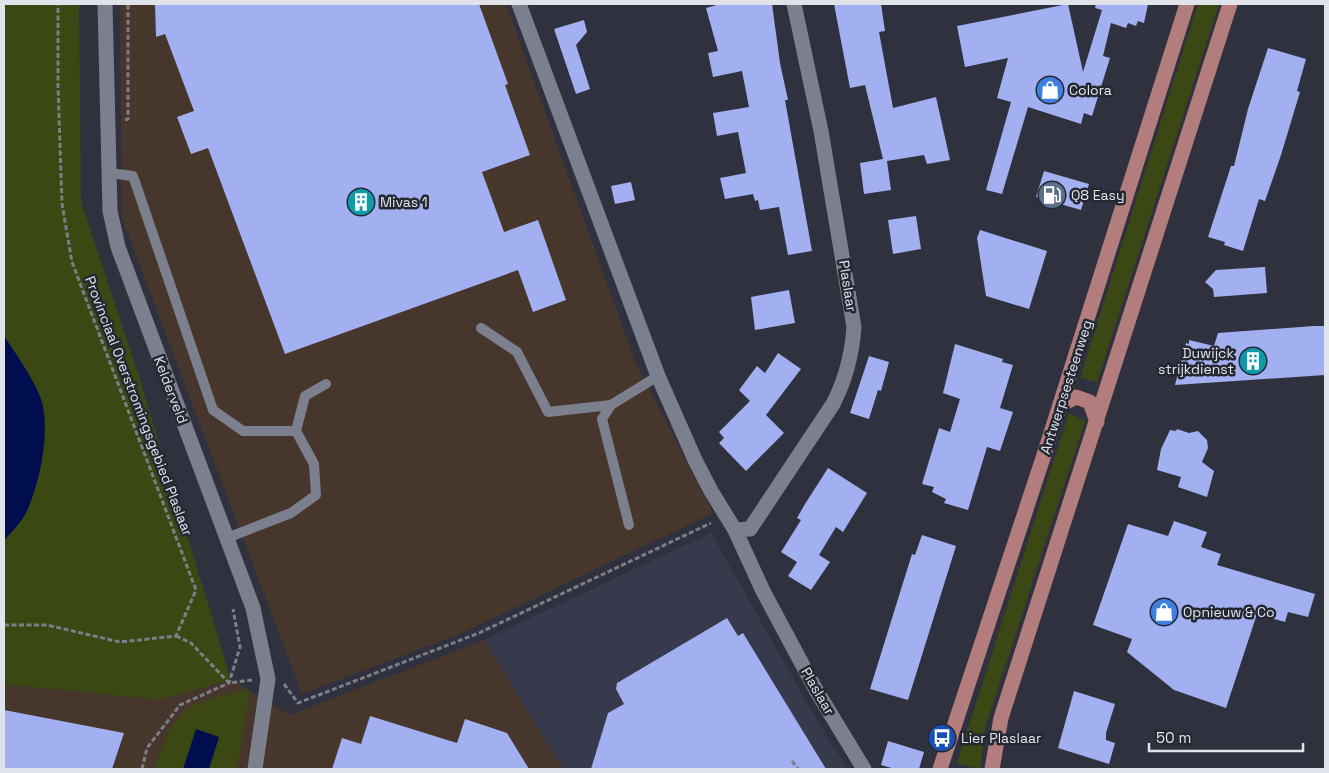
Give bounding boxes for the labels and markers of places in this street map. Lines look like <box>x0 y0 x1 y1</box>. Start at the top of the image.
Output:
shop icon: Colora <box>1035 75 1065 105</box>
place label: Colora <box>1069 81 1112 99</box>
fuel station icon: Q8 Easy <box>1037 180 1067 210</box>
place label: Q8 Easy <box>1071 186 1125 204</box>
building icon: Mivas 1 <box>346 187 376 217</box>
place label: Mivas 1 <box>380 193 428 211</box>
place label: Duwijck strijkdienst <box>1158 344 1234 378</box>
building icon: Duwijck strijkdienst <box>1238 346 1268 376</box>
shop icon: Opnieuw & Co <box>1149 597 1179 627</box>
place label: Opnieuw & Co <box>1183 603 1275 621</box>
bus stop icon: Lier Plaslaar <box>927 723 957 753</box>
place label: Lier Plaslaar <box>961 729 1041 747</box>

